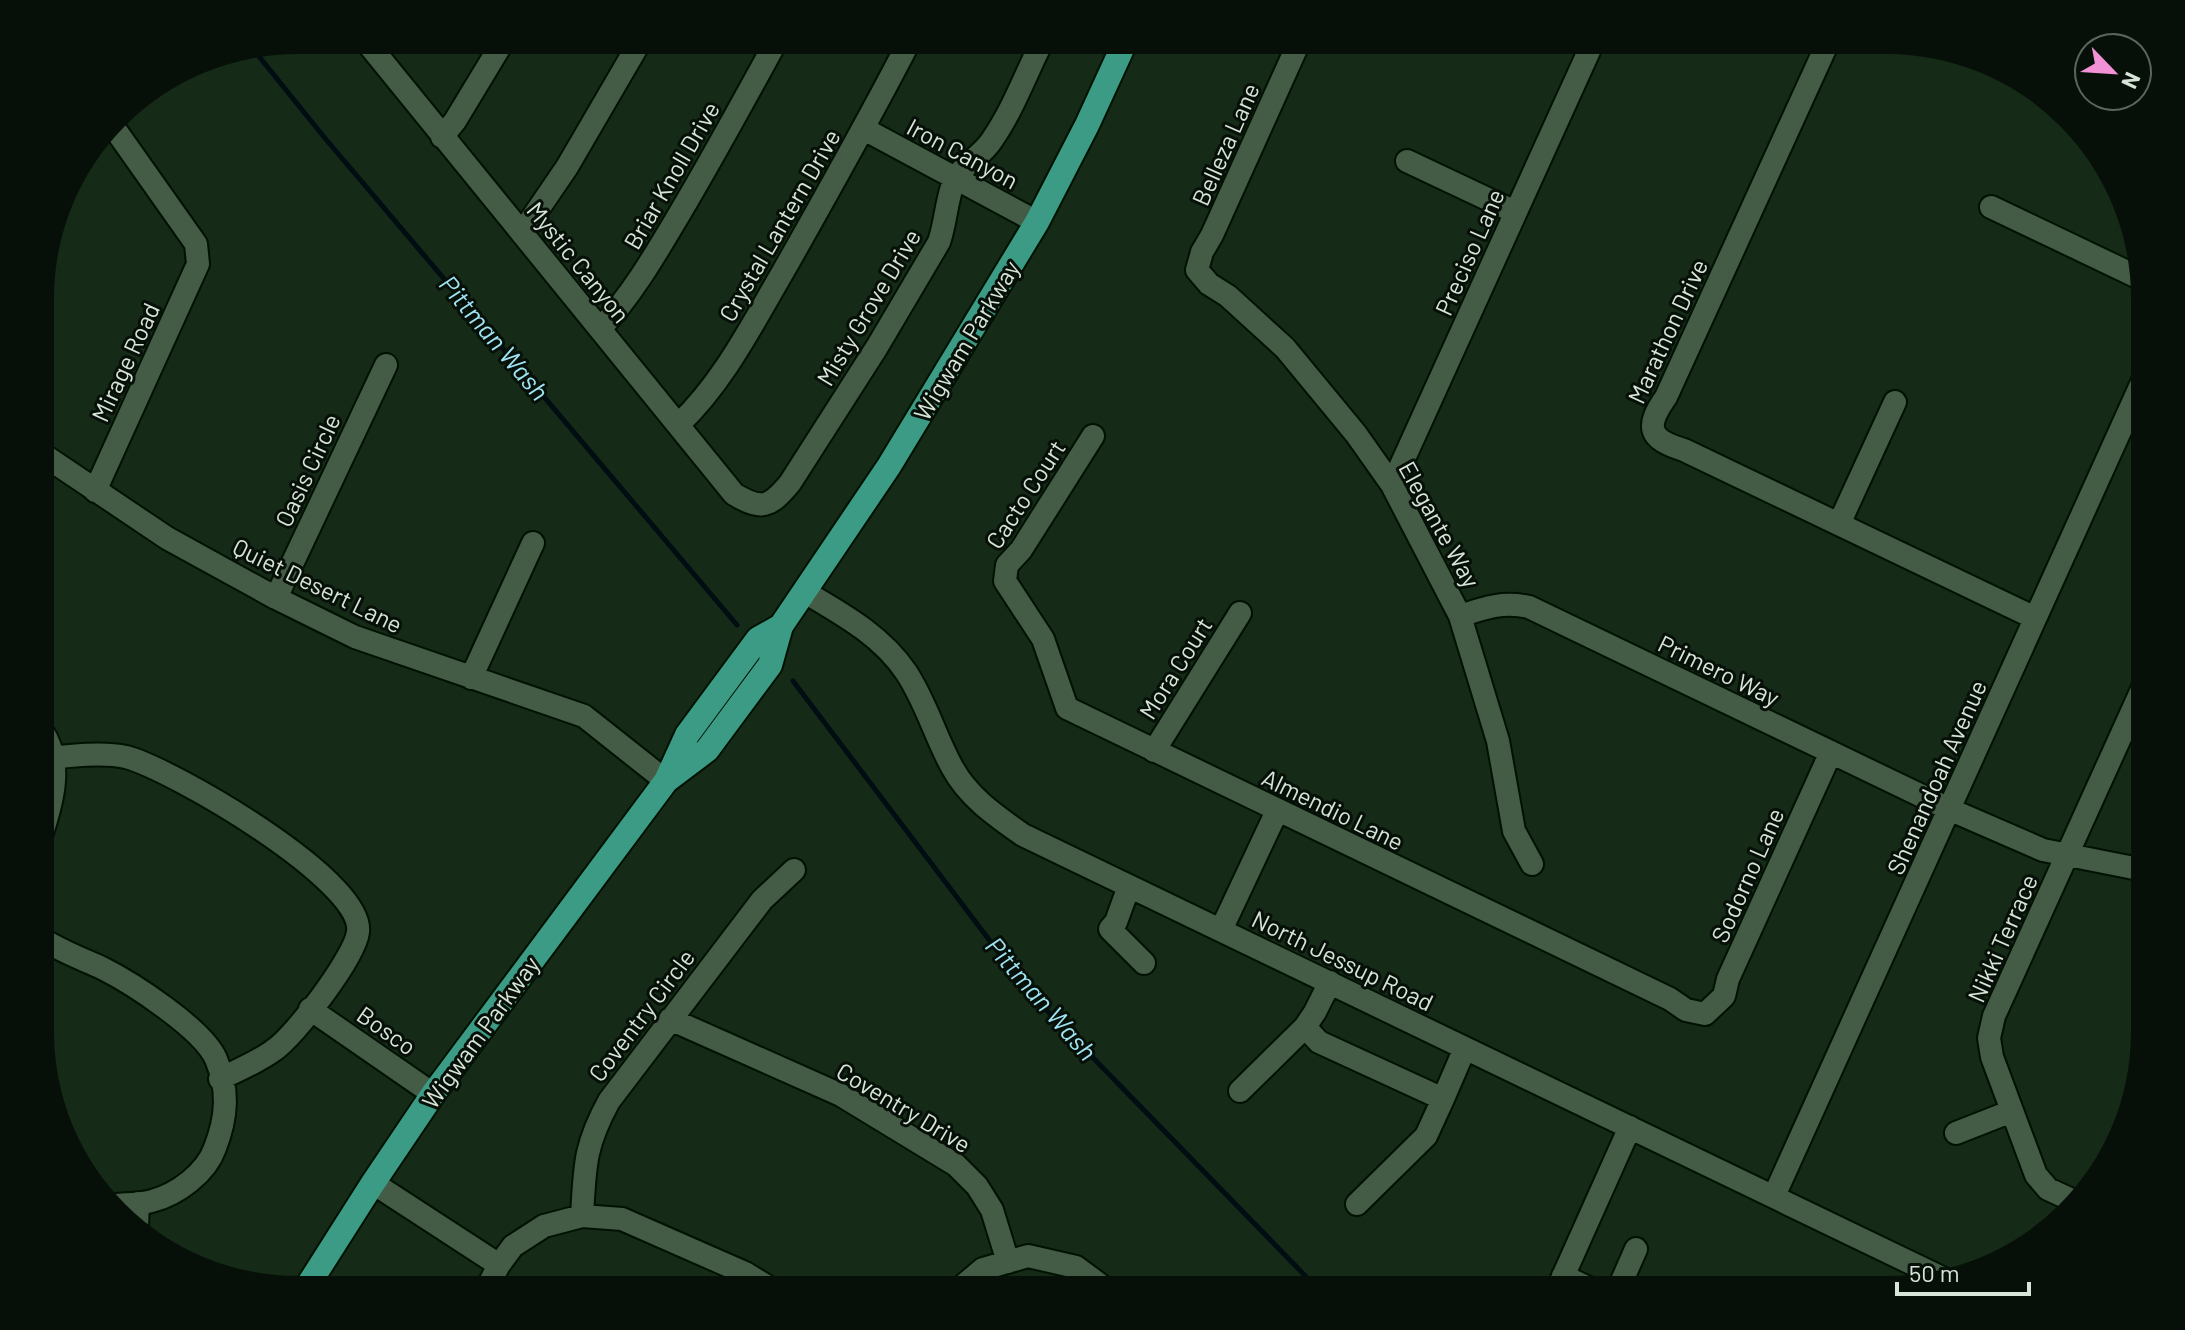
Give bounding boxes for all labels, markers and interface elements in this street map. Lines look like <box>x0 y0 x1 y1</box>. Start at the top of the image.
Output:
north arrow <box>2073 32 2153 112</box>
text: N <box>2117 69 2147 93</box>
street label: Belleza Lane <box>1185 78 1265 210</box>
street label: Briar Knoll Drive <box>617 96 725 254</box>
street label: Iron Canyon <box>902 112 1024 194</box>
street label: Crystal Lantern Drive <box>712 124 846 326</box>
street label: Preciso Lane <box>1428 184 1510 320</box>
street label: Mystic Canyon <box>521 196 637 328</box>
street label: Misty Grove Drive <box>810 224 926 390</box>
street label: Marathon Drive <box>1621 254 1713 408</box>
street label: Wigwam Parkway <box>907 255 1025 425</box>
water label: Pittman Wash <box>434 268 556 406</box>
street label: Mirage Road <box>85 298 165 426</box>
street label: Oasis Circle <box>268 409 346 531</box>
street label: Cacto Court <box>979 434 1071 554</box>
street label: Elegante Way <box>1393 456 1487 592</box>
street label: Quiet Desert Lane <box>229 531 407 639</box>
street label: Mora Court <box>1132 612 1218 724</box>
street label: Primero Way <box>1654 628 1784 712</box>
street label: Shenandoah Avenue <box>1880 675 1992 879</box>
street label: Almendio Lane <box>1257 762 1409 856</box>
street label: Sodorno Lane <box>1704 803 1790 947</box>
street label: Nikki Terrace <box>1961 870 2043 1006</box>
street label: North Jessup Road <box>1248 904 1438 1016</box>
water label: Pittman Wash <box>980 930 1104 1066</box>
street label: Coventry Circle <box>582 943 700 1087</box>
street label: Wigwam Parkway <box>415 950 545 1114</box>
street label: Bosco <box>352 999 422 1061</box>
street label: Coventry Drive <box>832 1056 976 1158</box>
scale bar <box>1897 1246 2029 1296</box>
text: 50 m <box>1909 1258 1960 1287</box>

